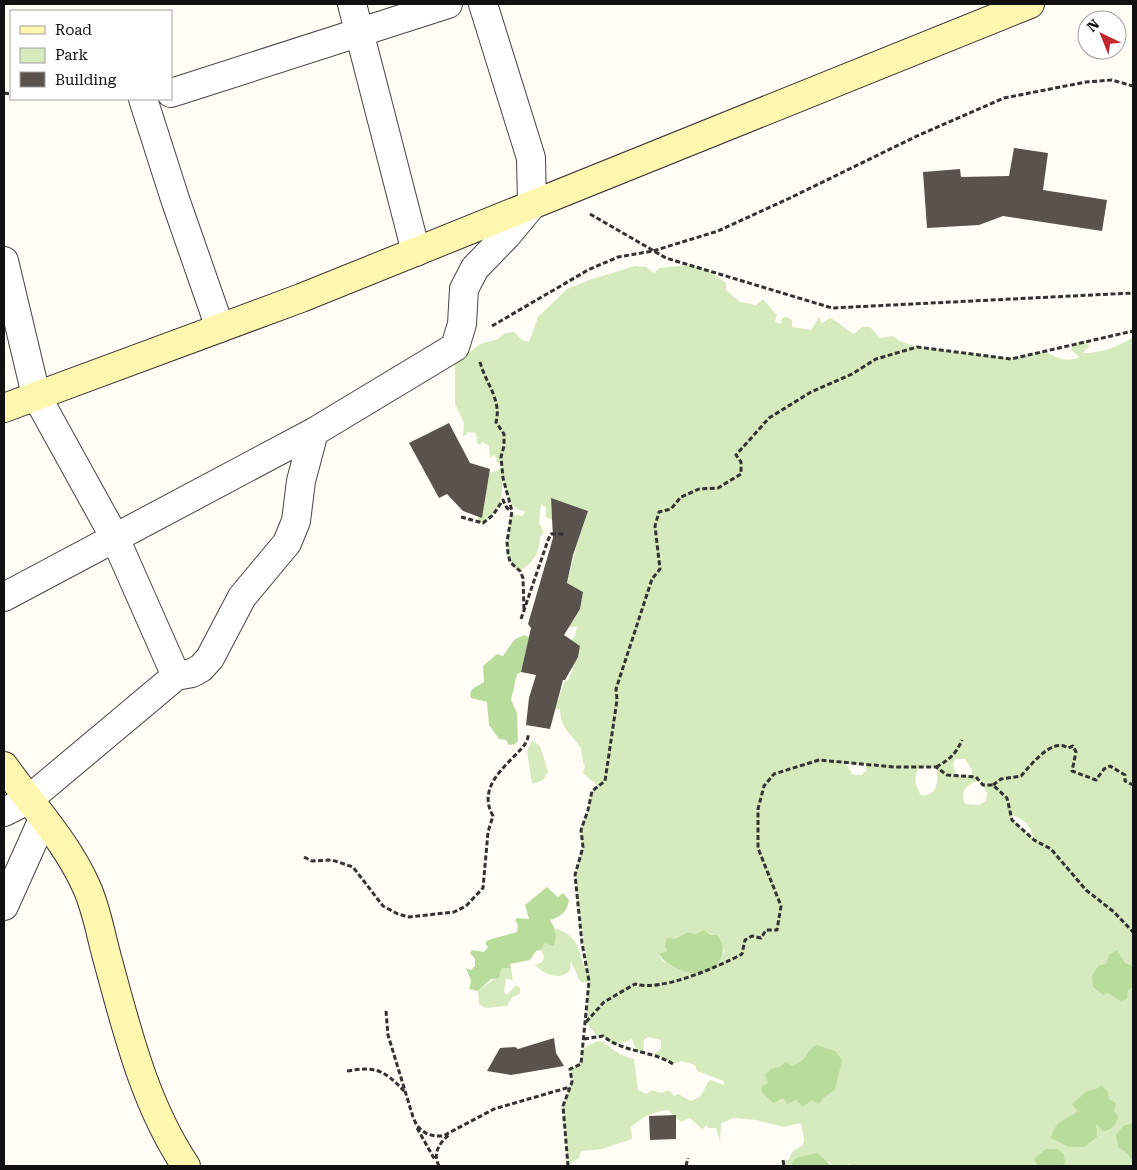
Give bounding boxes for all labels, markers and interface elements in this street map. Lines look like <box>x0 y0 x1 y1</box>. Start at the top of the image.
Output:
legend <box>10 10 172 100</box>
north arrow <box>1077 10 1127 60</box>
text: N <box>1084 16 1103 35</box>
text: Road <box>55 21 92 39</box>
text: Park <box>55 46 89 64</box>
text: Building <box>55 71 117 89</box>

